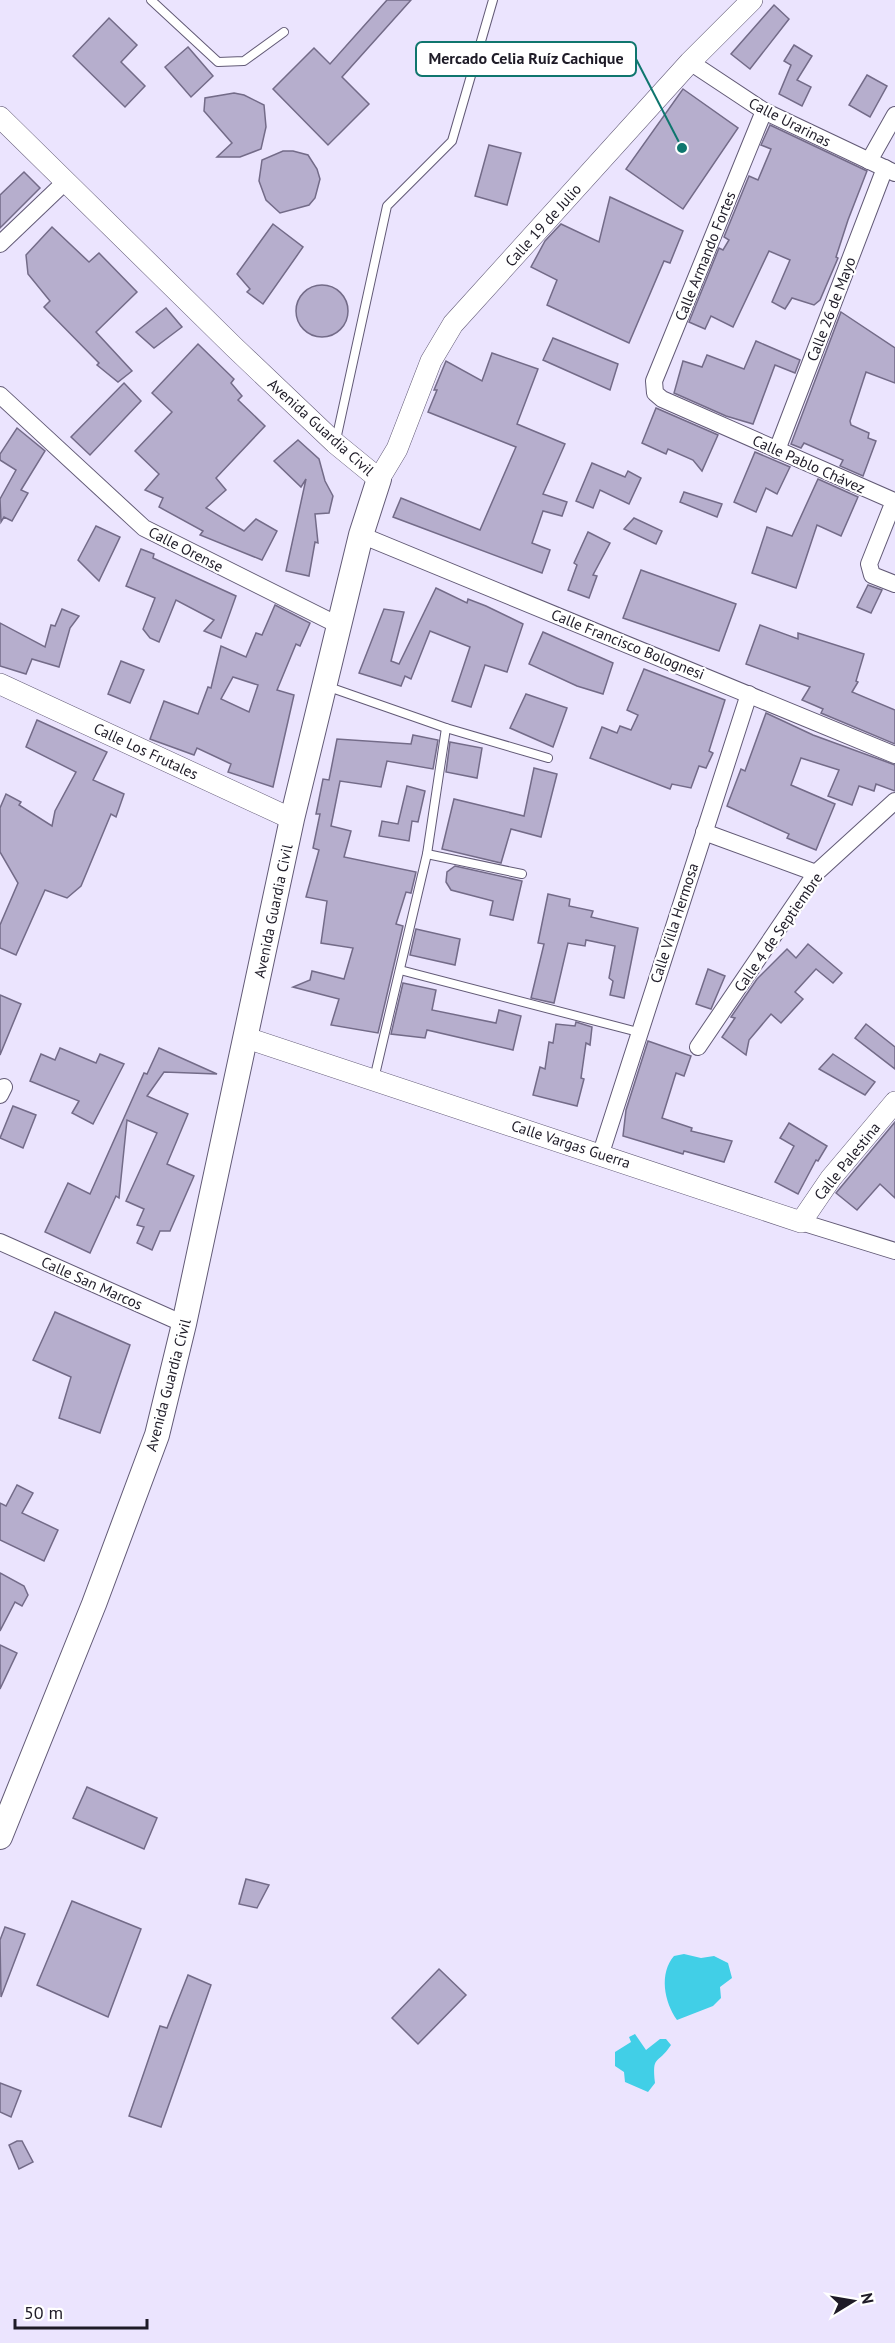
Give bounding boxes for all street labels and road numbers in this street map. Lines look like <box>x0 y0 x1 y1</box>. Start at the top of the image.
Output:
street label: Calle Urarinas <box>746 93 834 151</box>
street label: Calle 19 de Julio <box>501 180 585 270</box>
street label: Calle Armando Fortes <box>670 189 740 323</box>
street label: Calle 26 de Mayo <box>802 254 860 364</box>
street label: Avenida Guardia Civil <box>264 374 378 480</box>
street label: Calle Pablo Chávez <box>750 431 868 497</box>
street label: Calle Orense <box>145 522 227 576</box>
street label: Calle Francisco Bolognesi <box>549 605 707 683</box>
street label: Calle Los Frutales <box>91 718 201 784</box>
street label: Avenida Guardia Civil <box>250 842 297 980</box>
street label: Calle Villa Hermosa <box>646 861 702 985</box>
street label: Calle 4 de Septiembre <box>730 869 826 995</box>
street label: Calle Vargas Guerra <box>509 1116 633 1172</box>
street label: Calle Palestina <box>810 1118 884 1204</box>
street label: Calle San Marcos <box>38 1252 146 1314</box>
street label: Avenida Guardia Civil <box>141 1316 195 1453</box>

